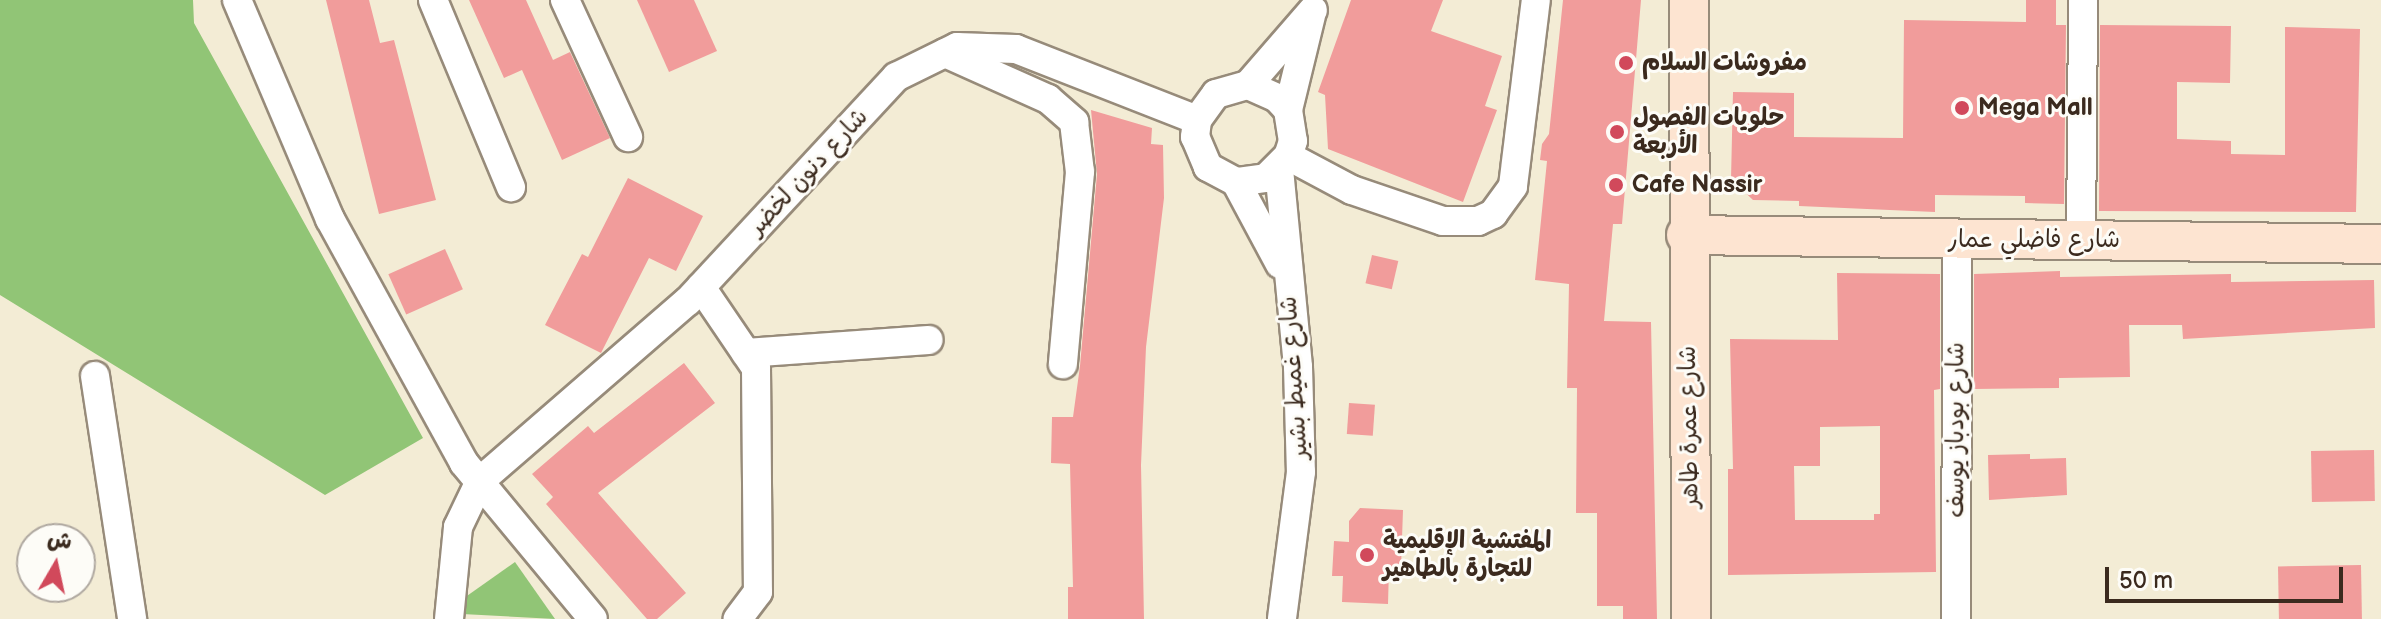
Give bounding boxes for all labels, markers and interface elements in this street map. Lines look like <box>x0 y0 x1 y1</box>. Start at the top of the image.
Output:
place label: مفروشات السلام <box>1642 49 1807 77</box>
marker: مفروشات السلام <box>1617 54 1635 72</box>
place label: Mega Mall <box>1978 94 2093 122</box>
marker: Mega Mall <box>1953 99 1971 117</box>
street label: شارع دنون لخضر <box>742 103 874 241</box>
place label: حلويات الفصول الأربعة <box>1633 104 1784 160</box>
marker: حلويات الفصول الأربعة <box>1608 123 1626 141</box>
place label: Cafe Nassir <box>1632 171 1762 199</box>
marker: Cafe Nassir <box>1607 176 1625 194</box>
street label: شارع فاضلي عمار <box>1948 226 2120 254</box>
street label: شارع غميط بشير <box>1274 295 1314 461</box>
street label: شارع بودباز يوسف <box>1942 342 1970 518</box>
street label: شارع عمرة طاهر <box>1673 346 1705 508</box>
north arrow <box>16 523 96 603</box>
text: ش <box>45 526 74 556</box>
place label: المفتشية الإقليمية للتجارة بالطاهير <box>1383 527 1551 583</box>
marker: المفتشية الإقليمية للتجارة بالطاهير <box>1358 546 1376 564</box>
scale bar <box>2109 551 2347 601</box>
text: 50 m <box>2119 566 2173 595</box>

